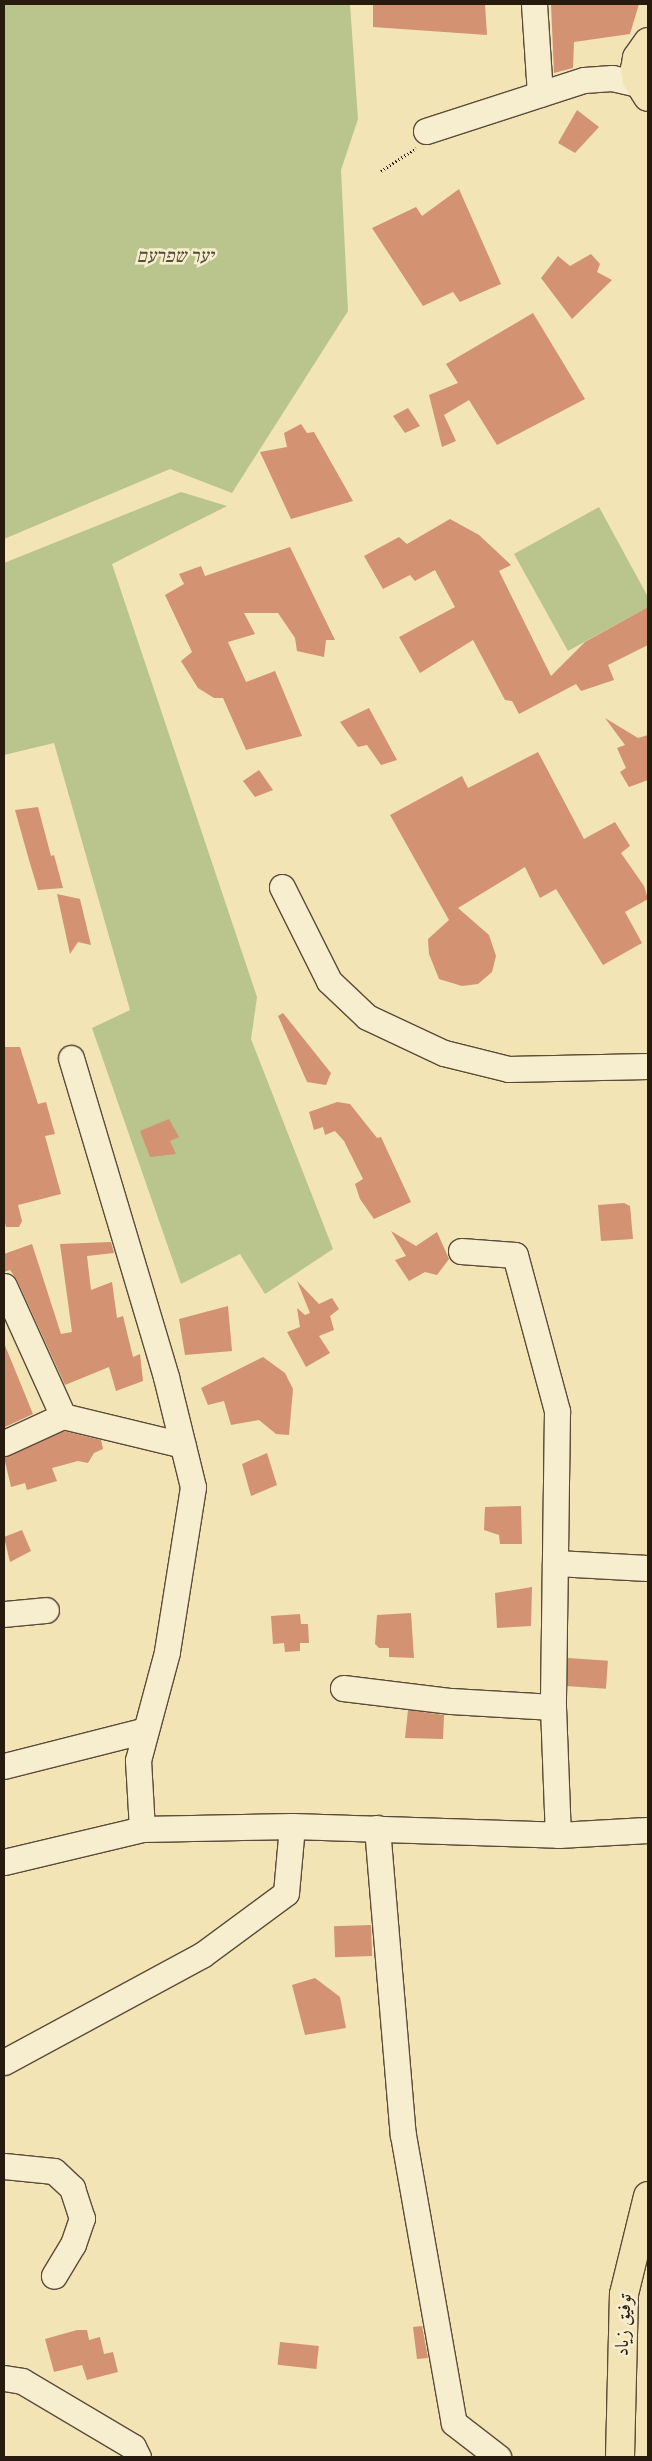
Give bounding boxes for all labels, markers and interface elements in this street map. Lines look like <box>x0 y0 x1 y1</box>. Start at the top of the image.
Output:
park label: יער שפרעם <box>136 246 214 268</box>
street label: توفيق زياد <box>611 2293 637 2357</box>

